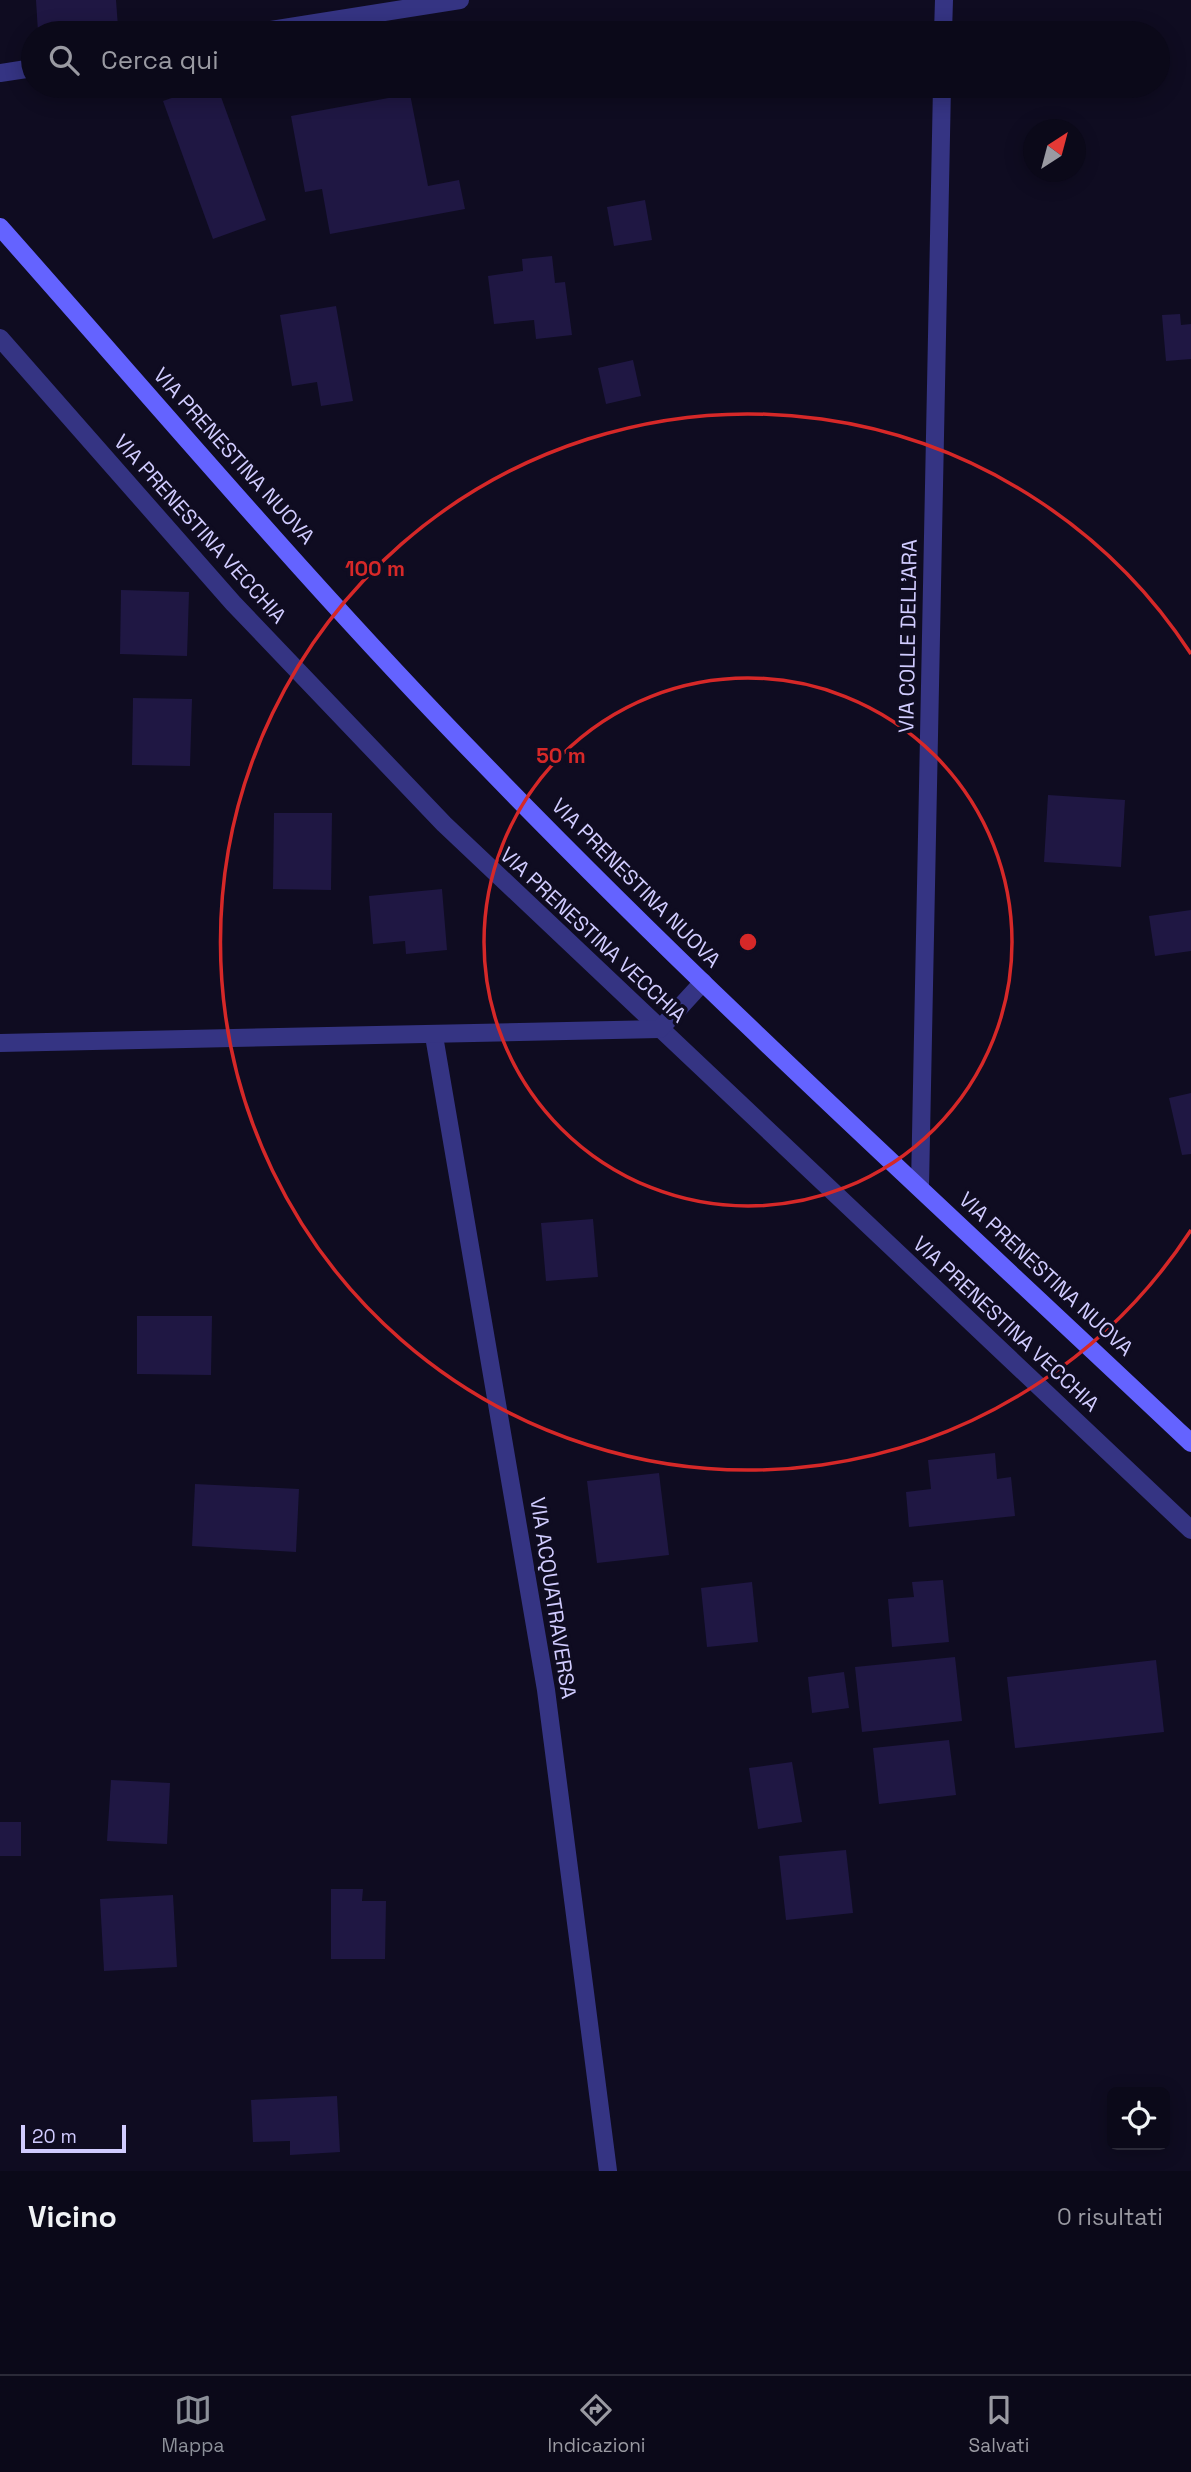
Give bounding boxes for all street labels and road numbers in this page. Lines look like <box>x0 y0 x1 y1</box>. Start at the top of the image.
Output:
street label: VIA PRENESTINA NUOVA <box>148 362 321 550</box>
street label: VIA PRENESTINA VECCHIA <box>108 428 293 629</box>
street label: VIA COLLE DELL'ARA <box>892 539 923 733</box>
street label: VIA PRENESTINA NUOVA <box>546 792 727 973</box>
street label: VIA PRENESTINA VECCHIA <box>494 841 692 1028</box>
street label: VIA PRENESTINA NUOVA <box>953 1186 1139 1362</box>
street label: VIA PRENESTINA VECCHIA <box>907 1230 1105 1417</box>
street label: VIA ACQUATRAVERSA <box>524 1495 583 1701</box>

